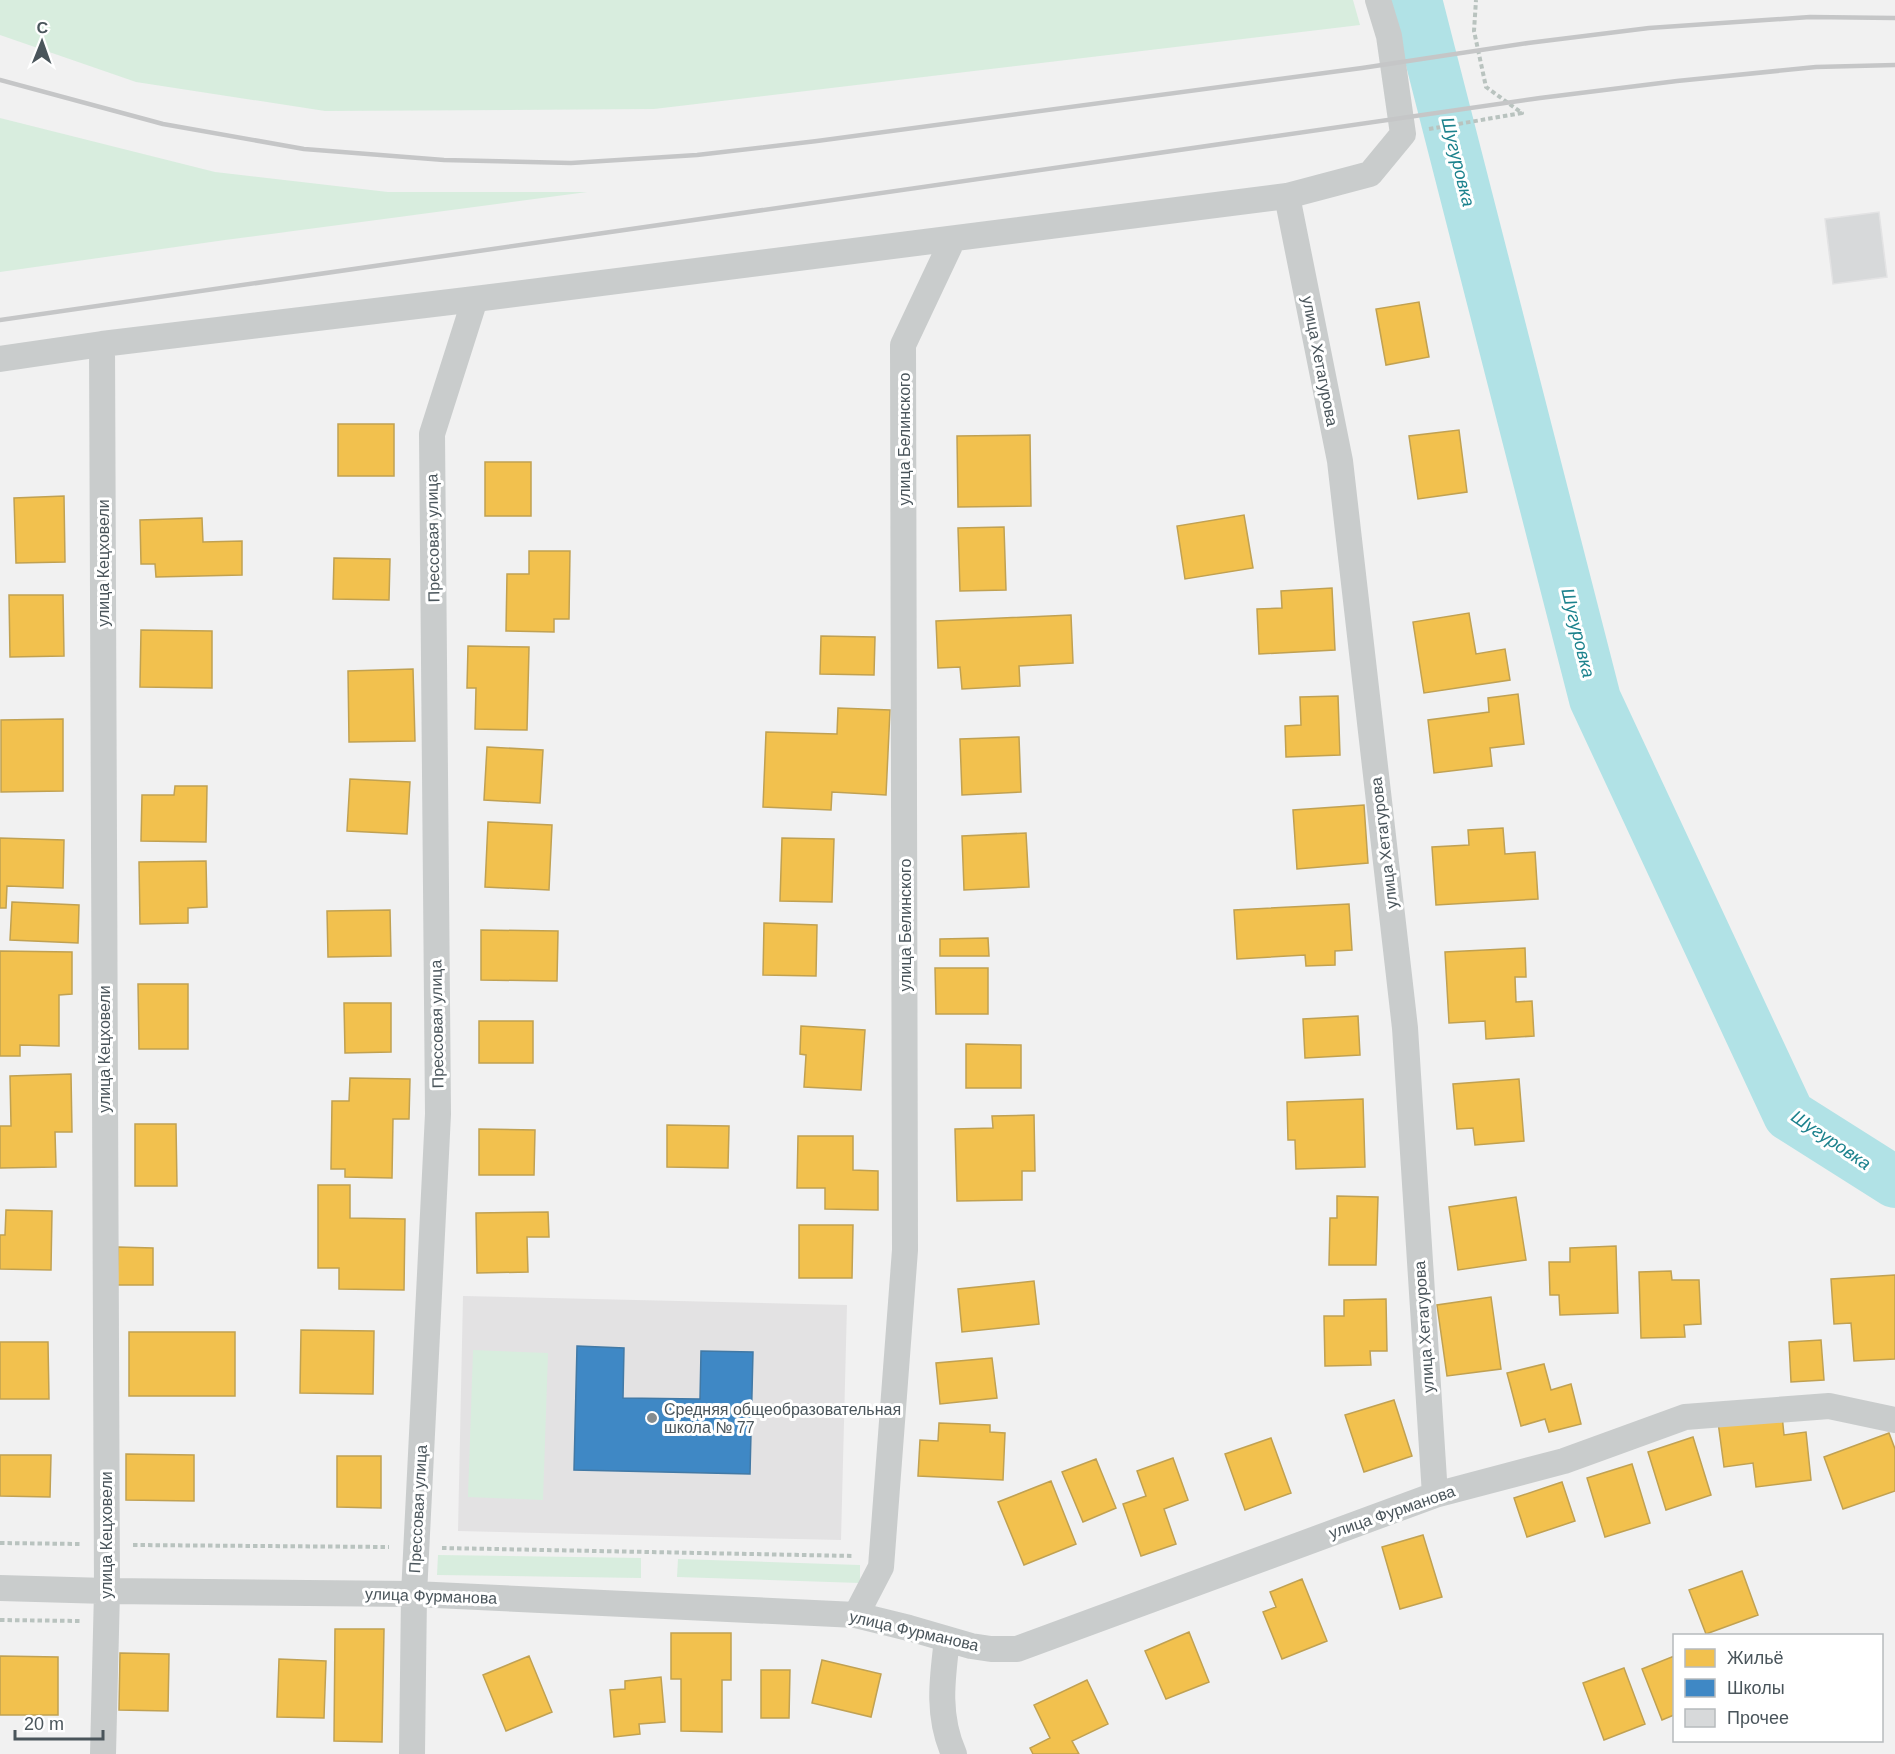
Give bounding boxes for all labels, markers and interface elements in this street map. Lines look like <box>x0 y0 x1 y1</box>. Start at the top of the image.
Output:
north arrow <box>12 12 72 72</box>
text: С <box>36 19 49 36</box>
water label: Шугуровка <box>1437 115 1479 209</box>
street label: улица Хетагурова <box>1299 294 1341 428</box>
street label: улица Белинского <box>896 372 913 505</box>
street label: Прессовая улица <box>423 473 443 602</box>
street label: улица Кецховели <box>95 499 112 627</box>
water label: Шугуровка <box>1557 586 1599 680</box>
street label: улица Хетагурова <box>1367 776 1400 910</box>
street label: улица Белинского <box>897 858 914 991</box>
street label: Прессовая улица <box>427 959 447 1088</box>
street label: улица Кецховели <box>96 985 113 1113</box>
water label: Шугуровка <box>1788 1106 1874 1174</box>
street label: улица Хетагурова <box>1411 1260 1437 1394</box>
place label: Средняя общеобразовательная школа № 77 <box>664 1401 901 1436</box>
marker: Средняя общеобразовательная школа № 77 <box>645 1411 659 1425</box>
street label: Прессовая улица <box>406 1444 430 1574</box>
street label: улица Кецховели <box>98 1471 115 1599</box>
street label: улица Фурманова <box>1327 1482 1457 1542</box>
street label: улица Фурманова <box>365 1585 497 1607</box>
street label: улица Фурманова <box>848 1608 980 1654</box>
legend <box>1673 1634 1883 1742</box>
text: Жильё <box>1727 1648 1784 1668</box>
text: Школы <box>1727 1678 1785 1698</box>
scale bar <box>15 1703 104 1741</box>
text: Прочее <box>1727 1708 1789 1728</box>
text: 20 m <box>24 1714 64 1734</box>

